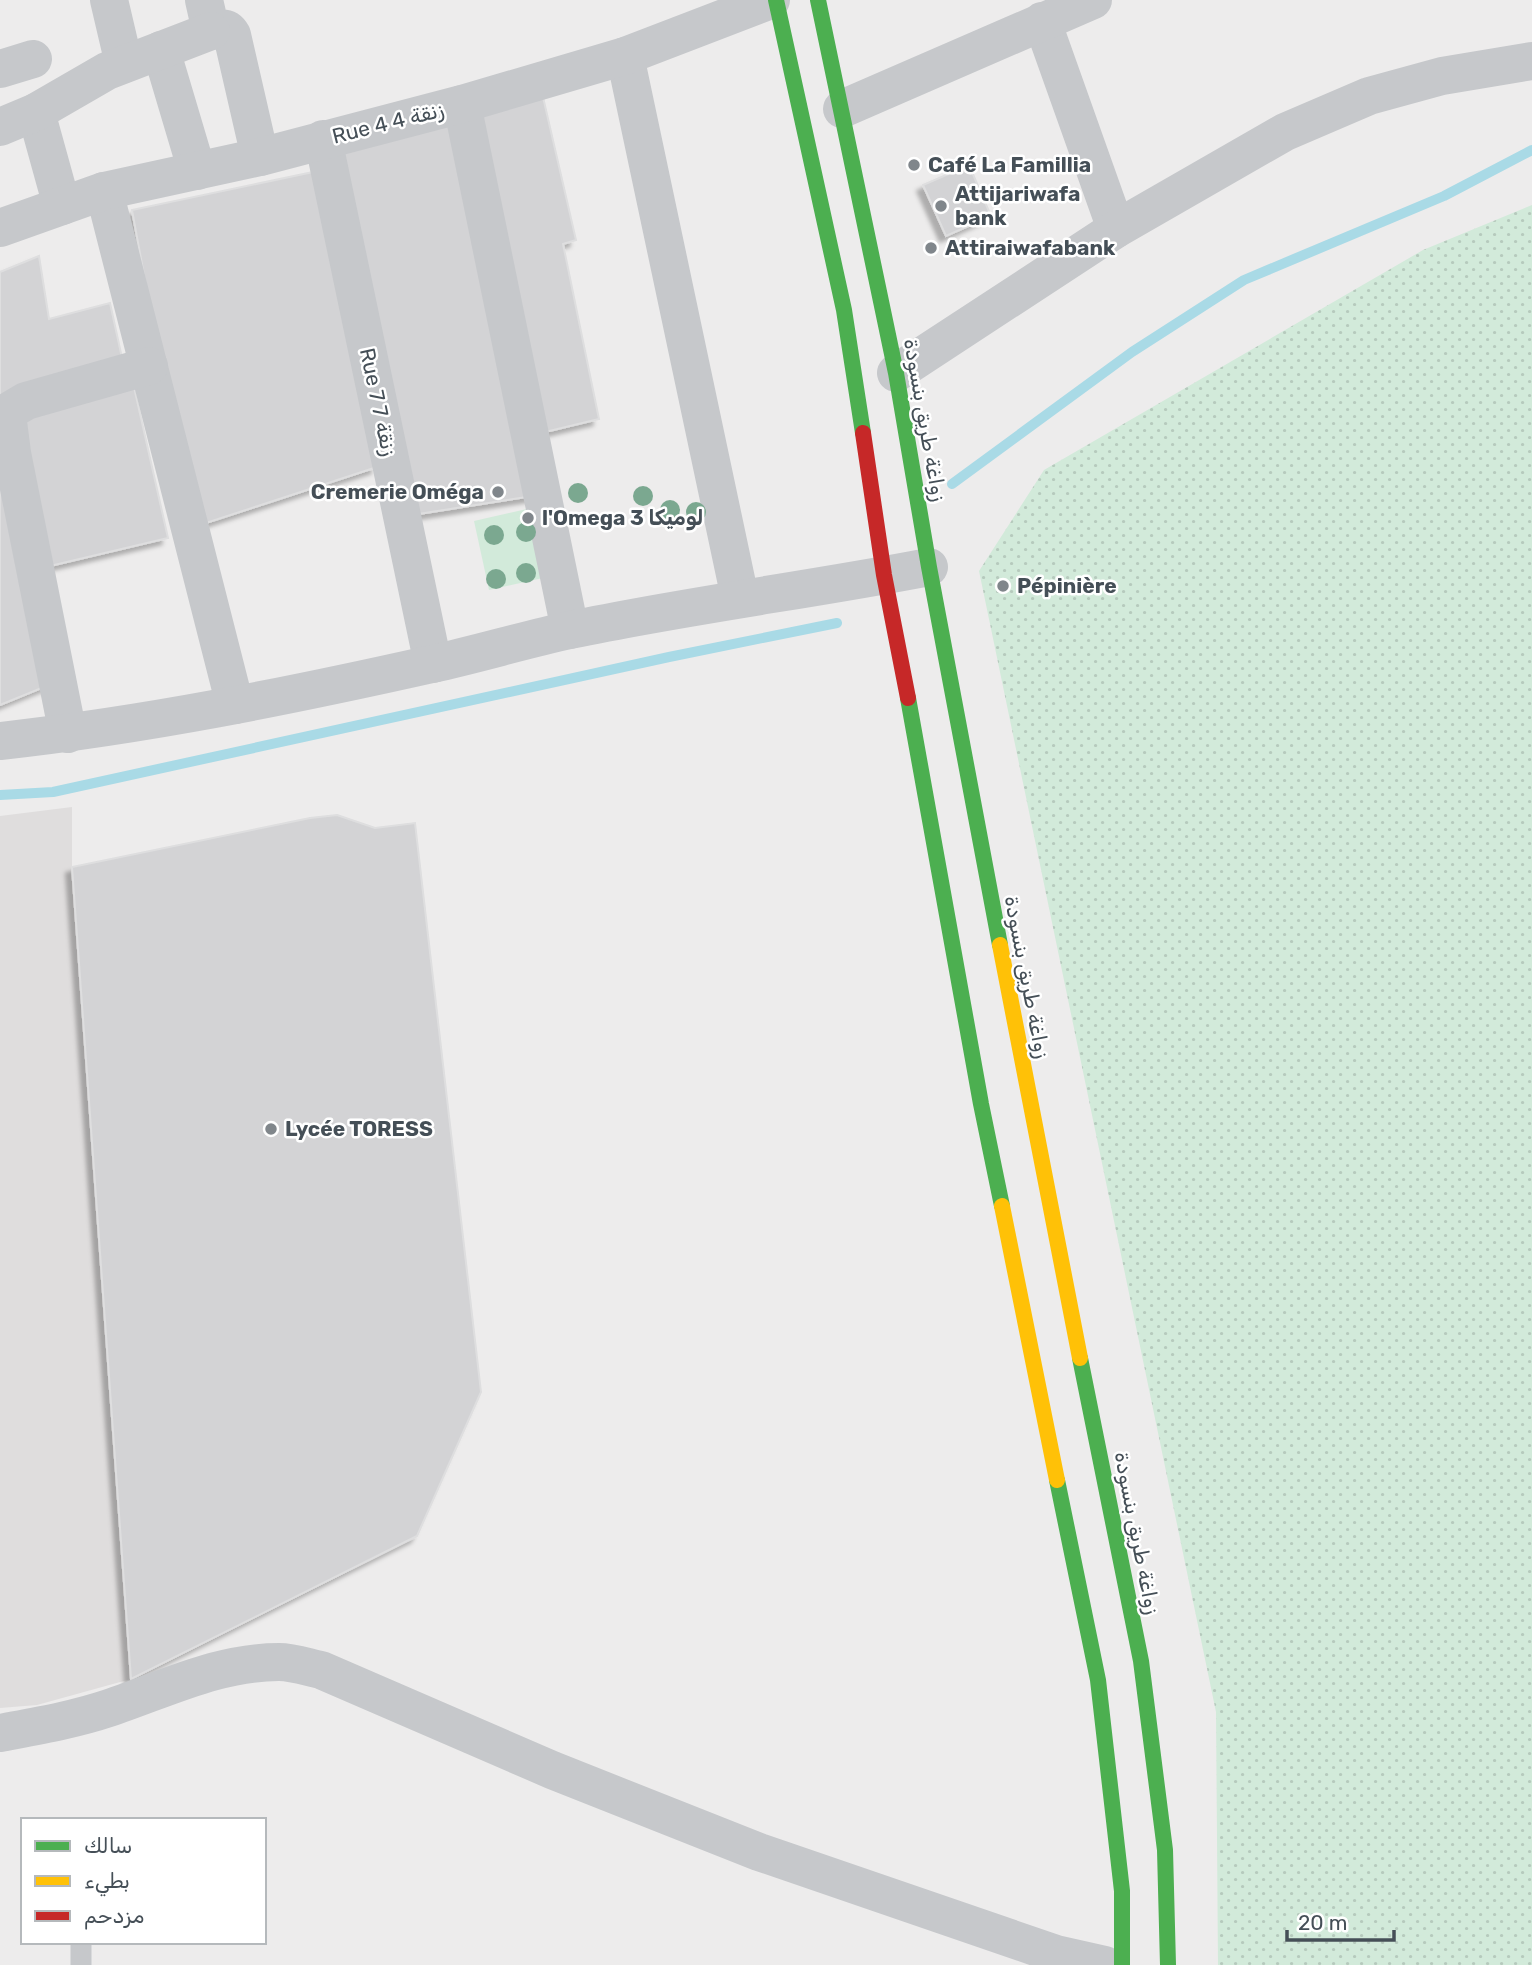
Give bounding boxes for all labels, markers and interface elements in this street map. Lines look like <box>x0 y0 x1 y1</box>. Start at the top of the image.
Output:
street label: Rue 4 زنقة 4 <box>329 97 446 148</box>
place label: Café La Famillia <box>928 152 1091 177</box>
marker: Café La Famillia <box>906 157 922 173</box>
place label: Attijariwafa bank <box>955 181 1080 230</box>
marker: Attijariwafa bank <box>933 198 949 214</box>
place label: Attiraiwafabank <box>945 235 1116 260</box>
marker: Attiraiwafabank <box>923 240 939 256</box>
street label: زواغة طريق بنسودة <box>898 336 952 504</box>
street label: Rue 7 زنقة 7 <box>355 345 402 458</box>
place label: Cremerie Oméga <box>311 479 484 504</box>
marker: Cremerie Oméga <box>490 484 506 500</box>
place label: l'Omega 3 لوميكا <box>542 505 704 531</box>
marker: l'Omega 3 لوميكا <box>520 510 536 526</box>
place label: Pépinière <box>1017 573 1117 598</box>
marker: Pépinière <box>995 578 1011 594</box>
street label: زواغة طريق بنسودة <box>998 893 1056 1061</box>
place label: Lycée TORESS <box>285 1116 433 1141</box>
marker: Lycée TORESS <box>263 1121 279 1137</box>
street label: زواغة طريق بنسودة <box>1108 1449 1166 1617</box>
legend <box>21 1818 266 1944</box>
text: سالك <box>84 1833 132 1858</box>
text: بطيء <box>84 1868 130 1897</box>
scale bar <box>1287 1898 1394 1942</box>
text: مزدحم <box>84 1903 144 1930</box>
text: 20 m <box>1298 1910 1347 1935</box>

